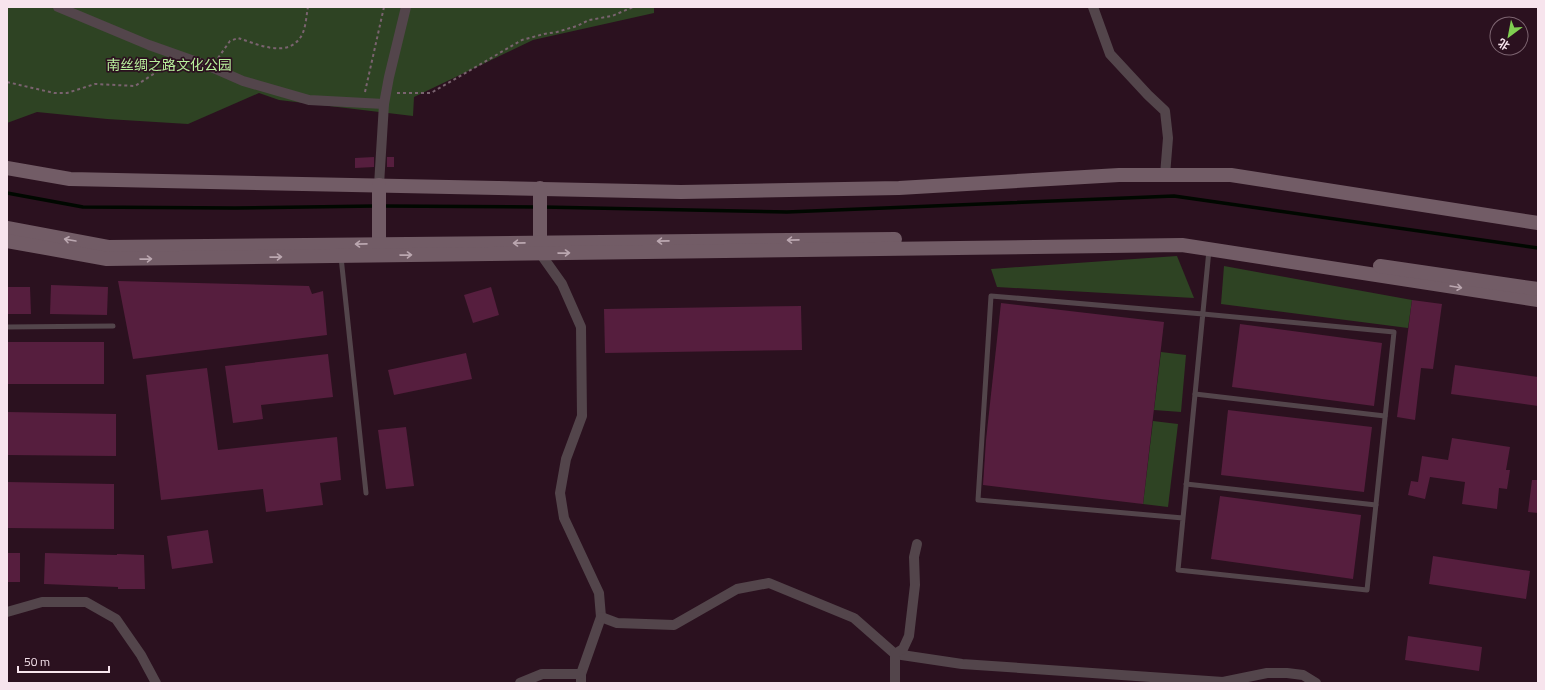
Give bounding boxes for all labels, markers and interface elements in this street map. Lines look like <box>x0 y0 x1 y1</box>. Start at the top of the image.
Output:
north arrow <box>1489 16 1529 56</box>
text: 北 <box>1495 35 1513 54</box>
park label: 南丝绸之路文化公园 <box>106 54 232 75</box>
one-way arrow <box>64 235 77 243</box>
one-way arrow <box>787 236 800 244</box>
one-way arrow <box>657 237 670 245</box>
one-way arrow <box>513 239 526 247</box>
one-way arrow <box>355 240 368 248</box>
one-way arrow <box>557 249 570 257</box>
one-way arrow <box>399 251 412 259</box>
one-way arrow <box>269 253 282 261</box>
one-way arrow <box>139 255 152 262</box>
one-way arrow <box>1449 283 1462 291</box>
scale bar <box>18 648 109 674</box>
text: 50 m <box>24 652 50 671</box>

